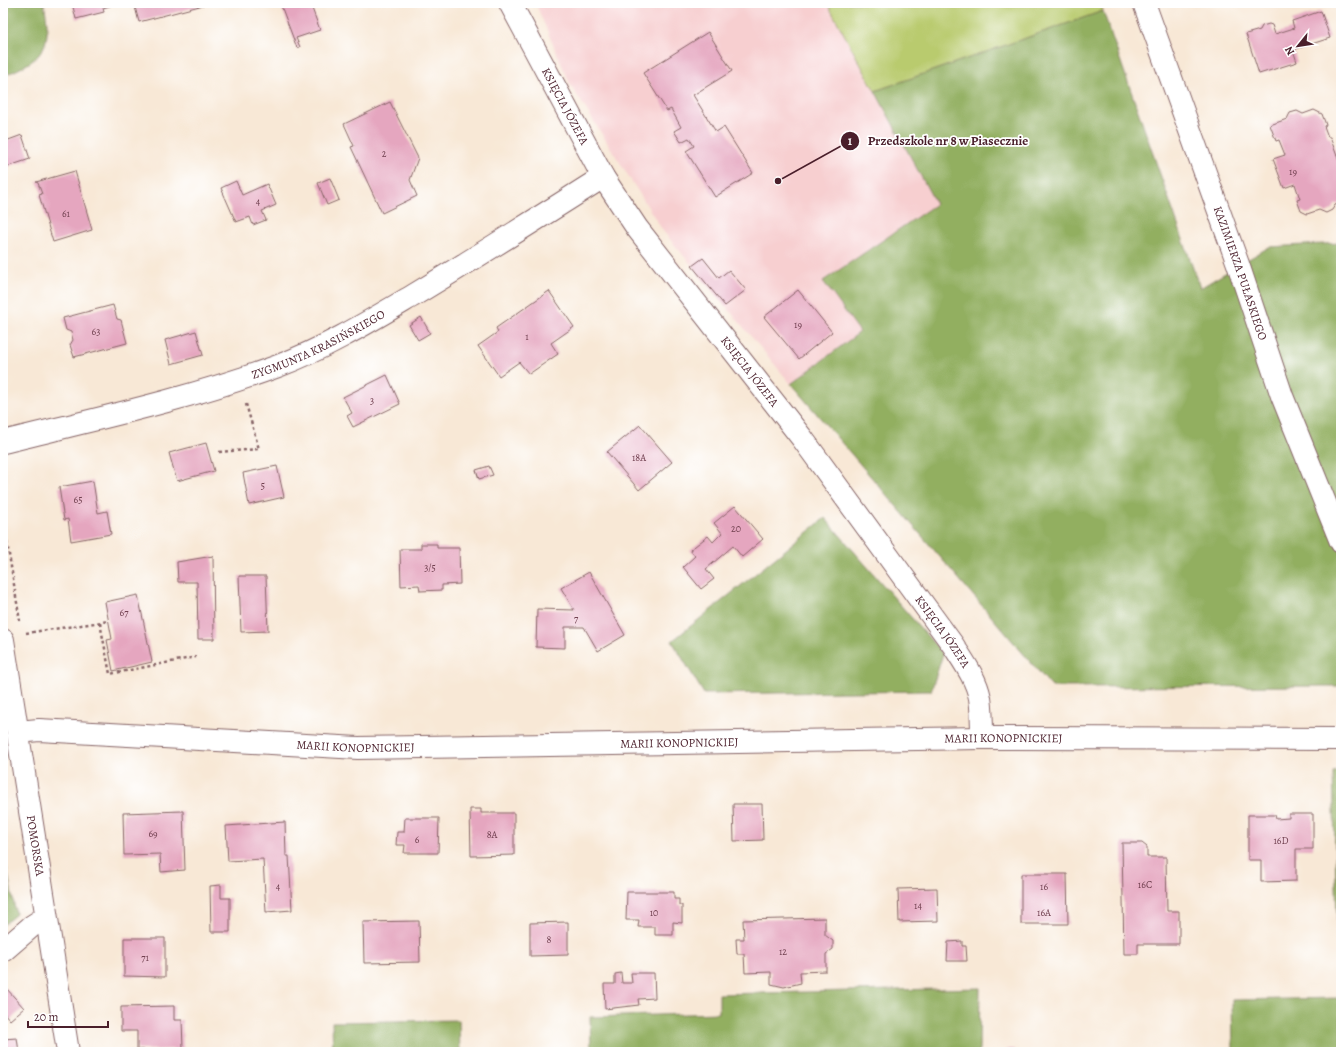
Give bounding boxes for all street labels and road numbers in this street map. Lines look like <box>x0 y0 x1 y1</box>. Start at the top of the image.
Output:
street label: KSIĘCIA JÓZEFA <box>538 65 593 148</box>
street label: KAZIMIERZA PUŁASKIEGO <box>1210 204 1271 342</box>
street label: ZYGMUNTA KRASIŃSKIEGO <box>249 306 388 383</box>
street label: KSIĘCIA JÓZEFA <box>717 333 783 411</box>
street label: KSIĘCIA JÓZEFA <box>911 592 974 672</box>
street label: MARII KONOPNICKIEJ <box>944 730 1063 747</box>
street label: MARII KONOPNICKIEJ <box>620 734 739 752</box>
street label: MARII KONOPNICKIEJ <box>296 737 415 756</box>
street label: POMORSKA <box>23 814 48 878</box>

